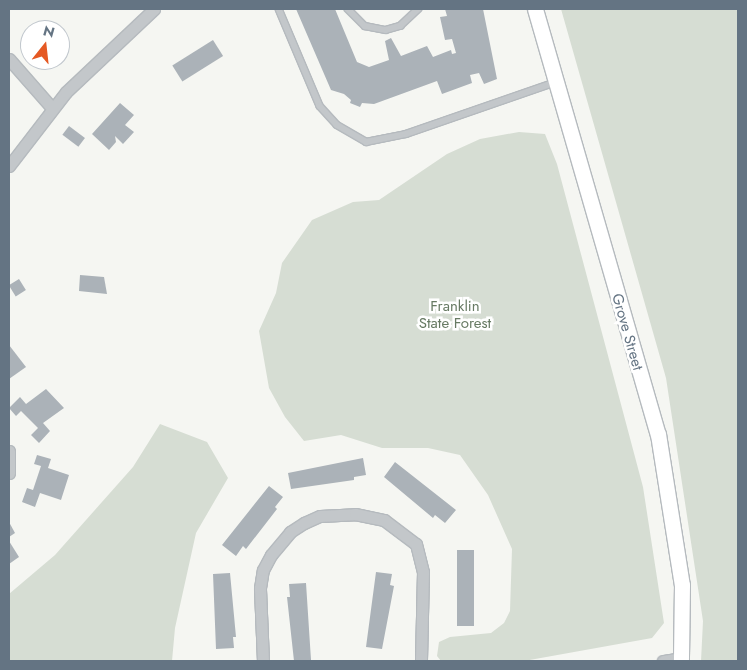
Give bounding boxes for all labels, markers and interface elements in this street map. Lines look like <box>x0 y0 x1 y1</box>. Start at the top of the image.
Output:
north arrow <box>20 20 70 70</box>
text: N <box>41 20 57 43</box>
street label: Grove Street <box>607 292 647 372</box>
park label: Franklin State Forest <box>419 297 491 332</box>

